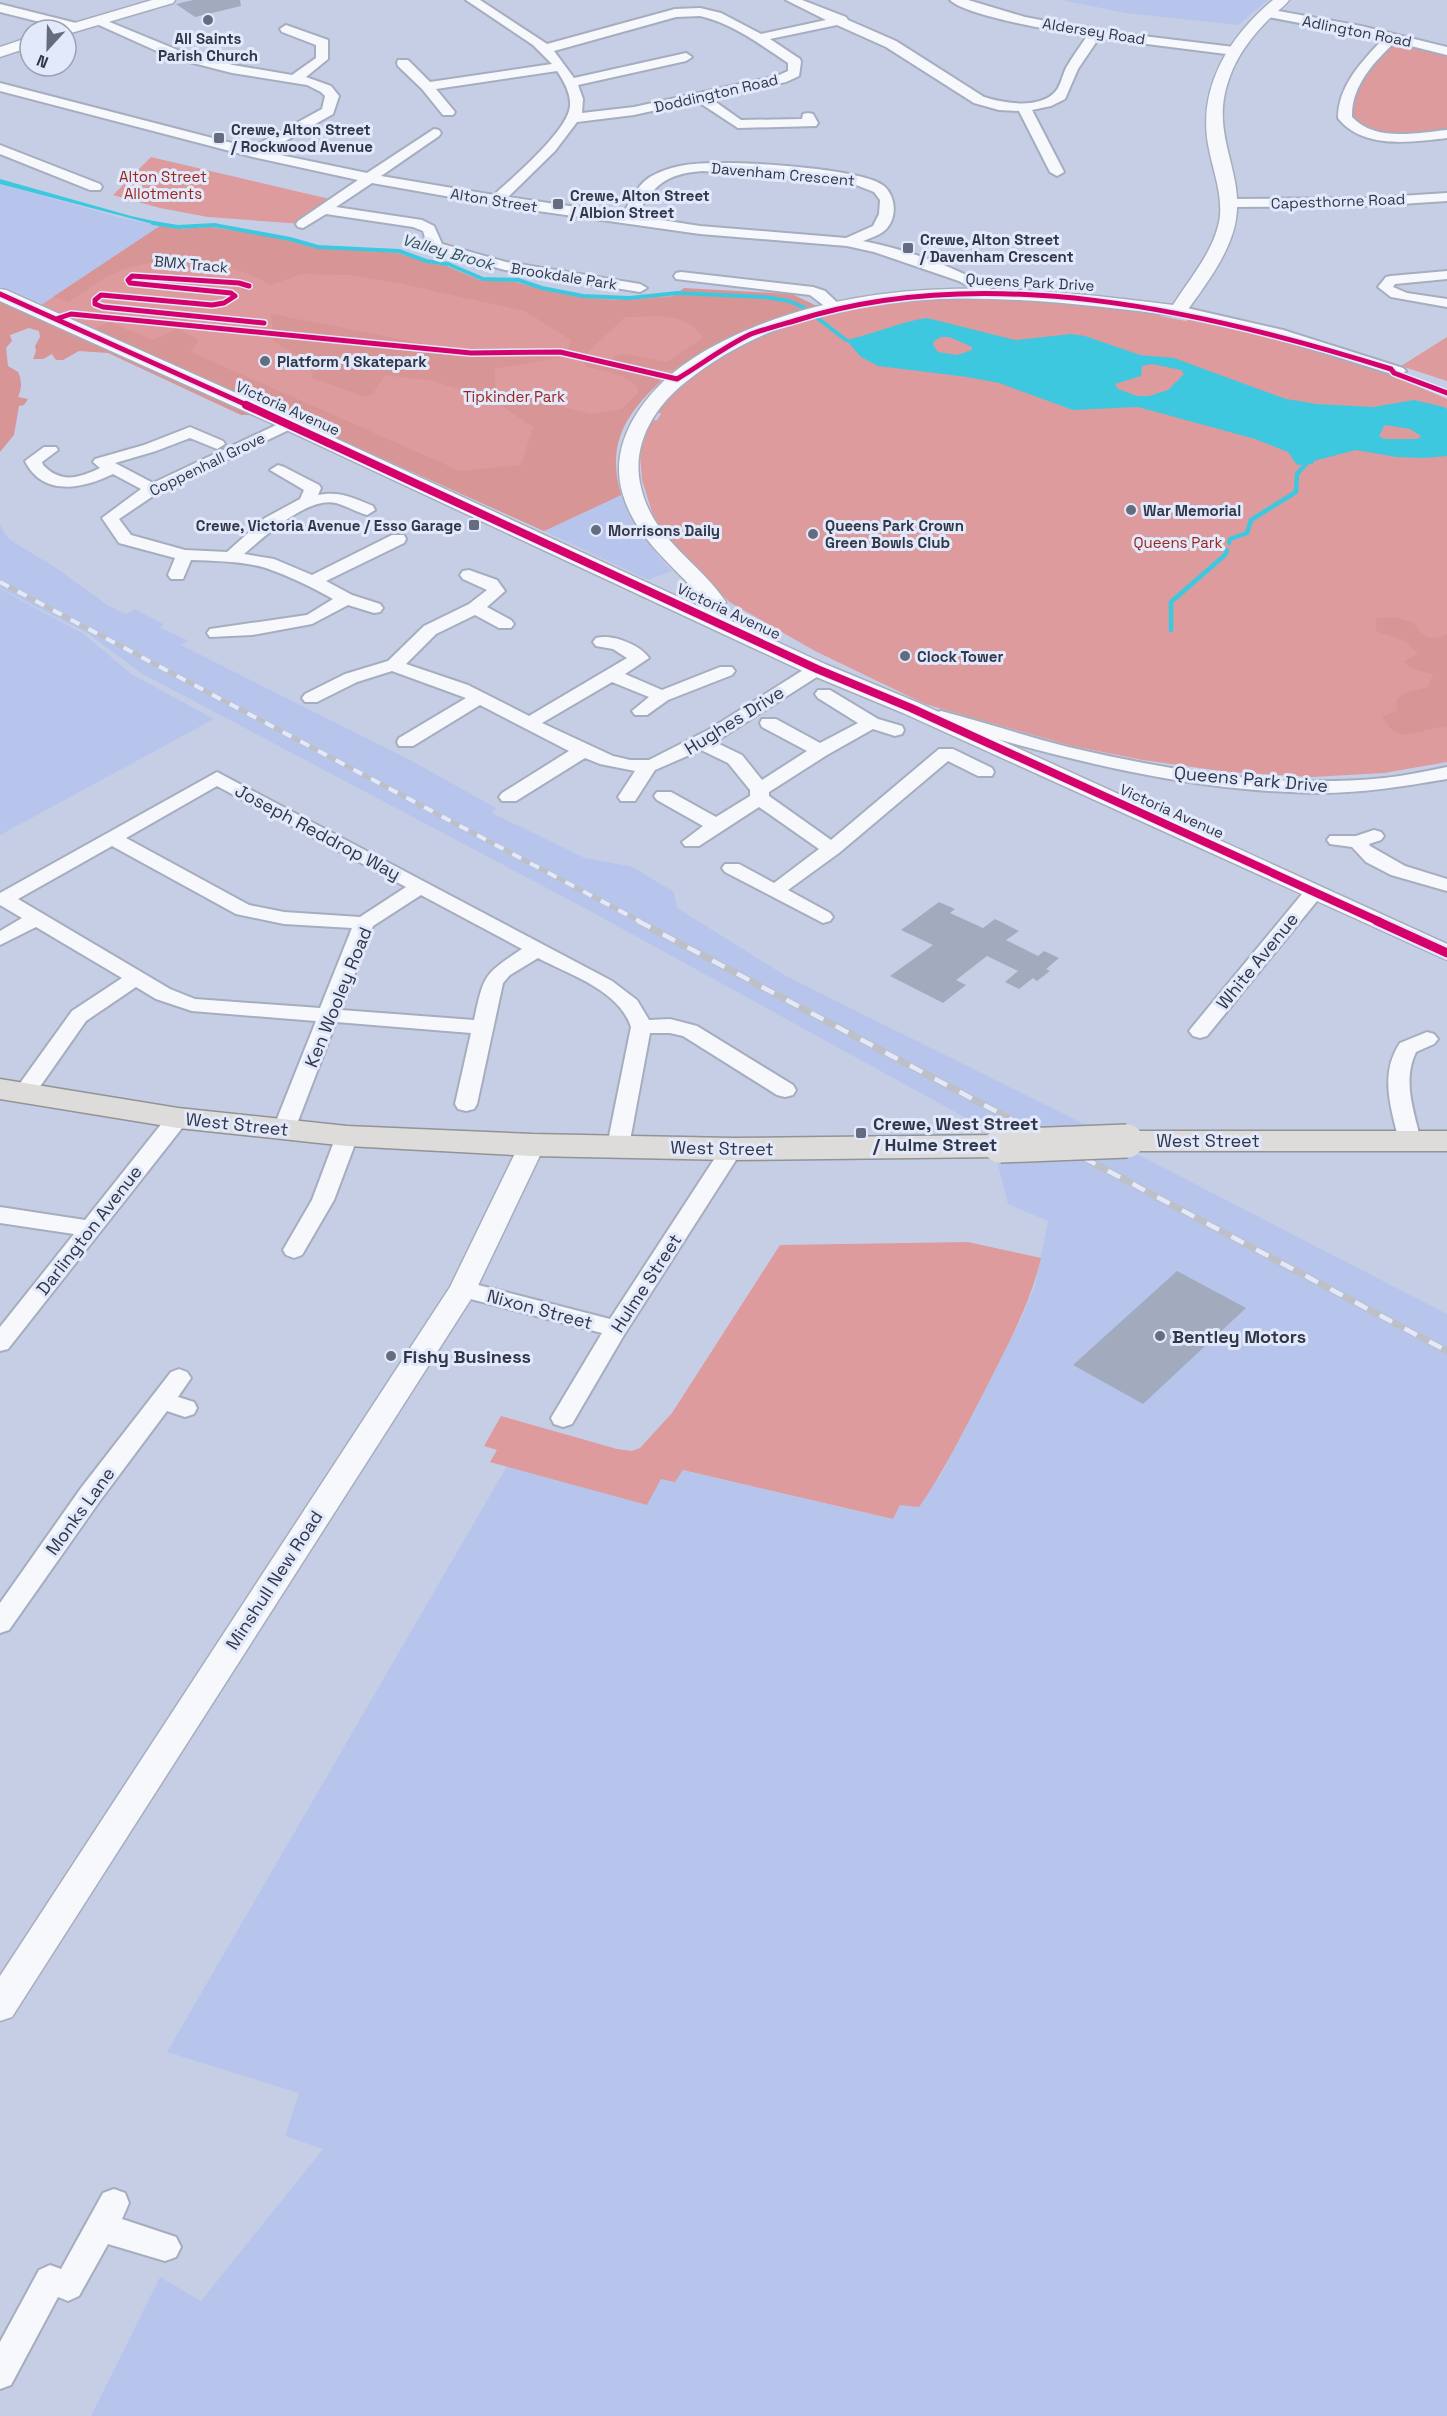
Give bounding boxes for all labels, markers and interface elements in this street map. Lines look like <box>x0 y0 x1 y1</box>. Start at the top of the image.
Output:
street label: Adlington Road <box>1301 11 1413 51</box>
marker: All Saints Parish Church <box>201 13 215 27</box>
street label: Aldersey Road <box>1041 13 1147 49</box>
north arrow <box>18 18 78 78</box>
place label: All Saints Parish Church <box>158 29 258 65</box>
text: N <box>34 50 51 73</box>
street label: Doddington Road <box>652 69 780 117</box>
place label: Crewe, Alton Street / Rockwood Avenue <box>230 120 373 156</box>
marker: Crewe, Alton Street / Rockwood Avenue <box>212 131 226 145</box>
street label: Davenham Crescent <box>710 158 856 190</box>
park label: Alton Street Allotments <box>119 167 207 203</box>
street label: Alton Street <box>449 184 539 216</box>
place label: Crewe, Alton Street / Albion Street <box>569 186 710 222</box>
street label: Capesthorne Road <box>1271 189 1405 213</box>
marker: Crewe, Alton Street / Albion Street <box>551 197 565 211</box>
water label: Valley Brook <box>400 229 499 276</box>
place label: Crewe, Alton Street / Davenham Crescent <box>919 230 1074 266</box>
marker: Crewe, Alton Street / Davenham Crescent <box>901 241 915 255</box>
street label: BMX Track <box>153 251 229 277</box>
street label: Brookdale Park <box>509 258 619 294</box>
street label: Queens Park Drive <box>965 269 1095 295</box>
place label: Platform 1 Skatepark <box>277 352 427 371</box>
marker: Platform 1 Skatepark <box>258 354 272 368</box>
street label: Victoria Avenue <box>233 377 343 440</box>
park label: Tipkinder Park <box>463 387 565 406</box>
street label: Coppenhall Grove <box>146 428 268 500</box>
place label: War Memorial <box>1143 501 1241 520</box>
marker: War Memorial <box>1124 503 1138 517</box>
place label: Crewe, Victoria Avenue / Esso Garage <box>196 516 462 535</box>
place label: Queens Park Crown Green Bowls Club <box>825 516 964 552</box>
marker: Crewe, Victoria Avenue / Esso Garage <box>467 518 481 532</box>
place label: Morrisons Daily <box>608 521 720 540</box>
marker: Morrisons Daily <box>589 523 603 537</box>
marker: Queens Park Crown Green Bowls Club <box>806 527 820 541</box>
park label: Queens Park <box>1133 533 1223 552</box>
street label: Victoria Avenue <box>674 579 784 643</box>
place label: Clock Tower <box>917 647 1003 666</box>
marker: Clock Tower <box>898 649 912 663</box>
street label: Hughes Drive <box>680 680 788 760</box>
street label: Queens Park Drive <box>1173 761 1329 797</box>
street label: Joseph Reddrop Way <box>231 779 405 885</box>
street label: Victoria Avenue <box>1117 780 1227 843</box>
street label: White Avenue <box>1211 908 1303 1014</box>
street label: Ken Wooley Road <box>299 923 377 1071</box>
street label: West Street <box>184 1107 290 1141</box>
place label: Crewe, West Street / Hulme Street <box>872 1112 1038 1156</box>
marker: Crewe, West Street / Hulme Street <box>854 1126 868 1140</box>
street label: West Street <box>1156 1129 1260 1152</box>
street label: West Street <box>670 1136 774 1160</box>
street label: Darlington Avenue <box>31 1160 147 1300</box>
street label: Hulme Street <box>606 1229 686 1337</box>
street label: Nixon Street <box>485 1284 595 1334</box>
place label: Bentley Motors <box>1172 1325 1306 1348</box>
marker: Bentley Motors <box>1153 1329 1167 1343</box>
place label: Fishy Business <box>403 1345 531 1368</box>
marker: Fishy Business <box>384 1349 398 1363</box>
street label: Monks Lane <box>40 1463 120 1559</box>
street label: Minshull New Road <box>220 1506 328 1654</box>

